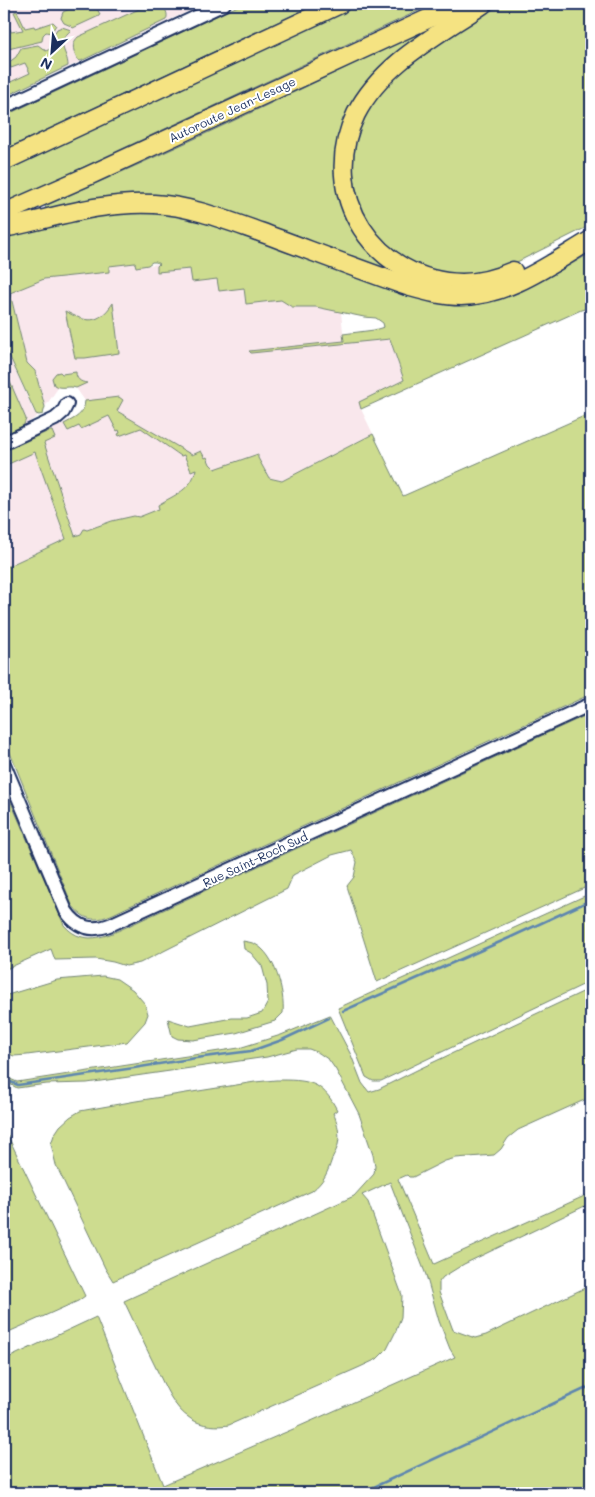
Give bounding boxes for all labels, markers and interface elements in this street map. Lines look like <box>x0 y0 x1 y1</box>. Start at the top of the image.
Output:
north arrow <box>28 28 78 78</box>
text: N <box>37 53 55 75</box>
street label: Autoroute Jean-Lesage <box>166 73 298 145</box>
street label: Rue Saint-Roch Sud <box>200 828 310 890</box>

